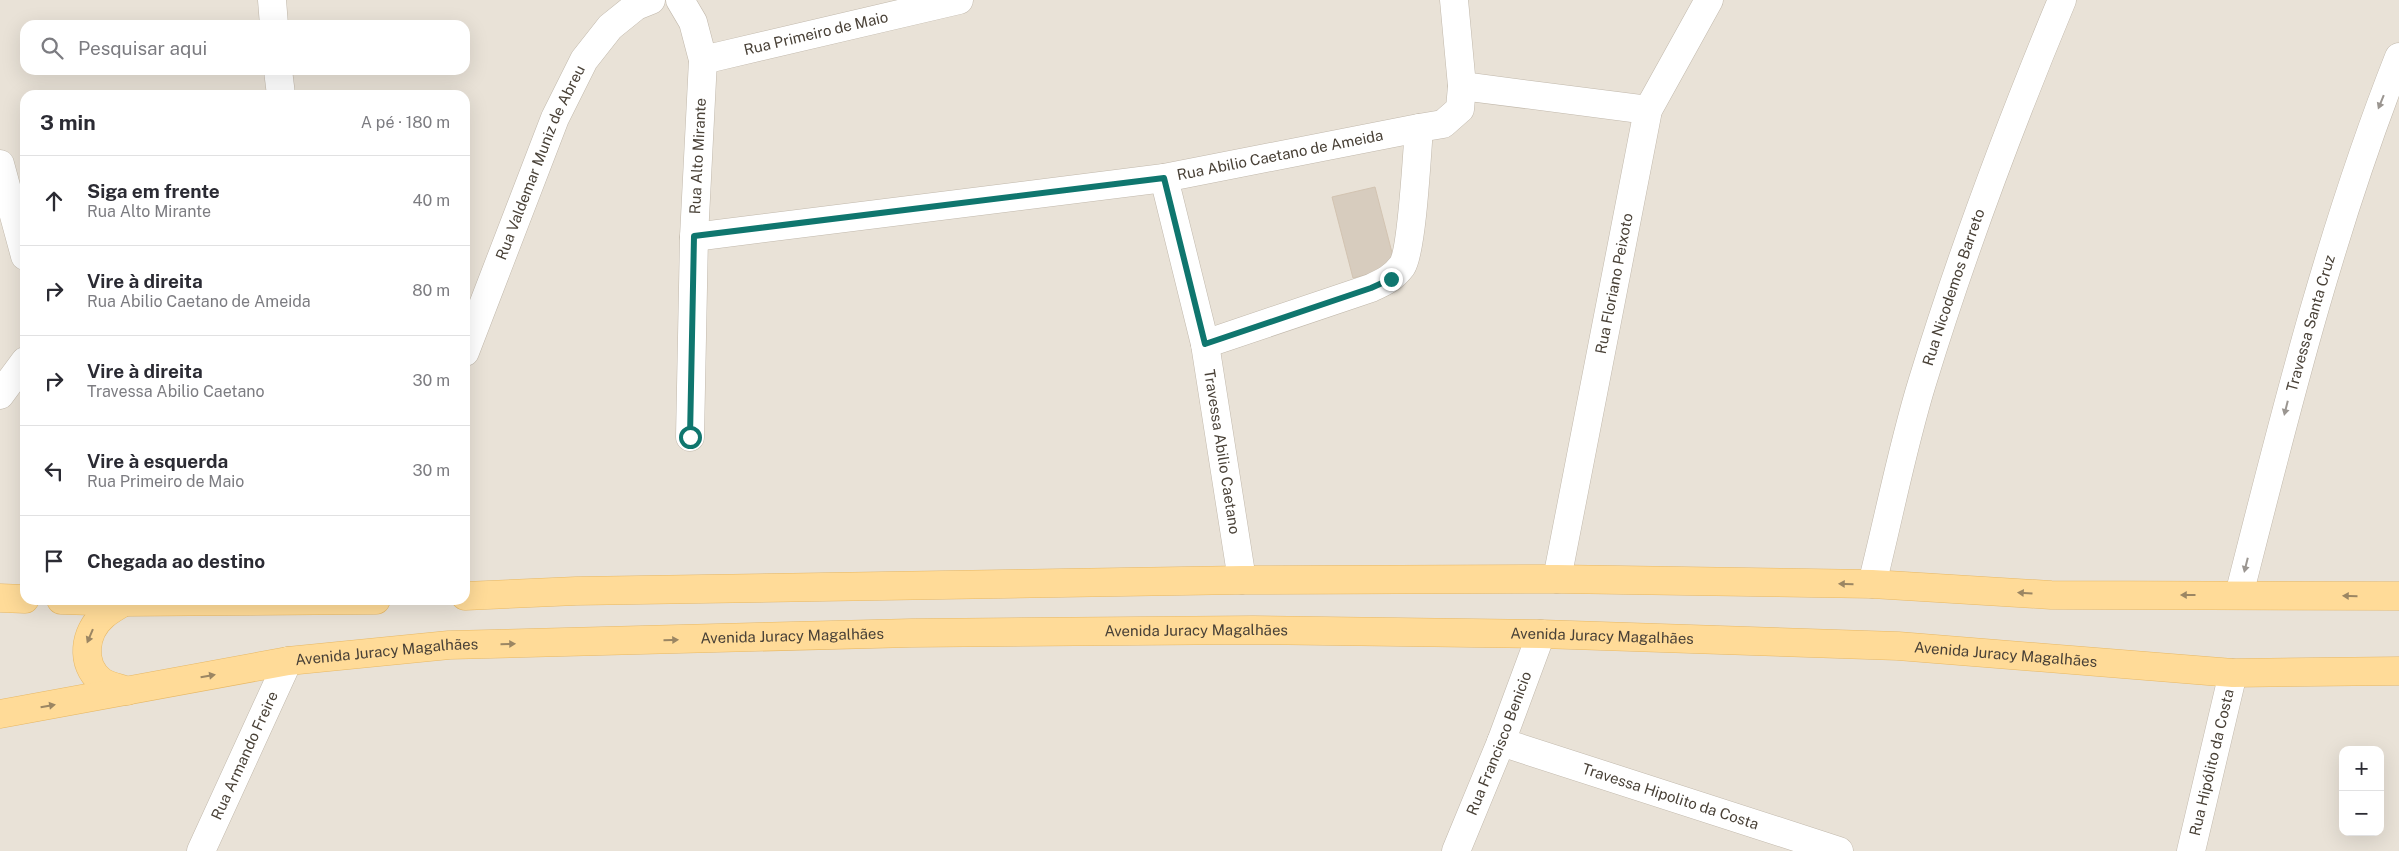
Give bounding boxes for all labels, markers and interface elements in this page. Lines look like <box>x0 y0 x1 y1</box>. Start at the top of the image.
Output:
street label: Rua Primeiro de Maio <box>742 8 890 58</box>
search box <box>20 20 470 75</box>
icon: search <box>38 34 66 62</box>
text: Pesquisar aqui <box>78 37 207 59</box>
street label: Rua Valdemar Muniz de Abreu <box>492 62 588 262</box>
one-way arrow <box>2377 95 2385 110</box>
street label: Rua Alto Mirante <box>686 97 709 215</box>
text: 3 min <box>40 110 96 135</box>
text: A pé · 180 m <box>361 113 450 132</box>
street label: Rua Abilio Caetano de Ameida <box>1175 126 1385 183</box>
text: Siga em frente <box>87 180 220 202</box>
icon: ahead <box>40 187 68 215</box>
text: 40 m <box>412 191 450 210</box>
text: Rua Alto Mirante <box>87 202 211 221</box>
street label: Rua Nicodemos Barreto <box>1919 206 1988 368</box>
street label: Rua Floriano Peixoto <box>1592 212 1636 355</box>
street label: Travessa Santa Cruz <box>2283 253 2338 394</box>
route end <box>1380 268 1403 291</box>
text: Vire à direita <box>87 270 203 292</box>
icon: right <box>40 277 68 305</box>
text: 80 m <box>412 281 450 300</box>
text: Rua Abilio Caetano de Ameida <box>87 292 311 311</box>
text: Vire à direita <box>87 360 203 382</box>
icon: right <box>40 367 68 395</box>
street label: Travessa Abilio Caetano <box>1201 368 1244 535</box>
text: 30 m <box>413 371 450 390</box>
text: Travessa Abilio Caetano <box>87 382 265 401</box>
one-way arrow <box>2282 400 2290 415</box>
route start <box>679 426 702 449</box>
text: Vire à esquerda <box>87 450 228 472</box>
icon: left <box>40 457 68 485</box>
text: 30 m <box>413 461 450 480</box>
text: Rua Primeiro de Maio <box>87 472 244 491</box>
icon: arrive <box>40 547 68 575</box>
text: Chegada ao destino <box>87 550 265 572</box>
one-way arrow <box>2242 558 2250 573</box>
one-way arrow <box>1837 579 1853 587</box>
one-way arrow <box>2017 589 2033 597</box>
one-way arrow <box>2180 591 2196 599</box>
one-way arrow <box>2342 592 2358 600</box>
street label: Avenida Juracy Magalhães <box>1104 621 1288 639</box>
street label: Avenida Juracy Magalhães <box>700 625 884 646</box>
street label: Avenida Juracy Magalhães <box>1510 625 1694 647</box>
one-way arrow <box>86 629 94 643</box>
street label: Avenida Juracy Magalhães <box>294 635 478 668</box>
one-way arrow <box>663 636 679 644</box>
street label: Avenida Juracy Magalhães <box>1913 638 2098 670</box>
one-way arrow <box>500 640 516 648</box>
street label: Rua Francisco Benicio <box>1463 669 1534 818</box>
one-way arrow <box>200 672 216 680</box>
street label: Rua Hipólito da Costa <box>2186 687 2237 837</box>
street label: Rua Armando Freire <box>208 688 281 822</box>
one-way arrow <box>40 701 56 709</box>
map controls <box>2339 746 2384 836</box>
button: + <box>2339 746 2384 791</box>
street label: Travessa Hipolito da Costa <box>1580 760 1761 833</box>
button: − <box>2339 791 2384 836</box>

